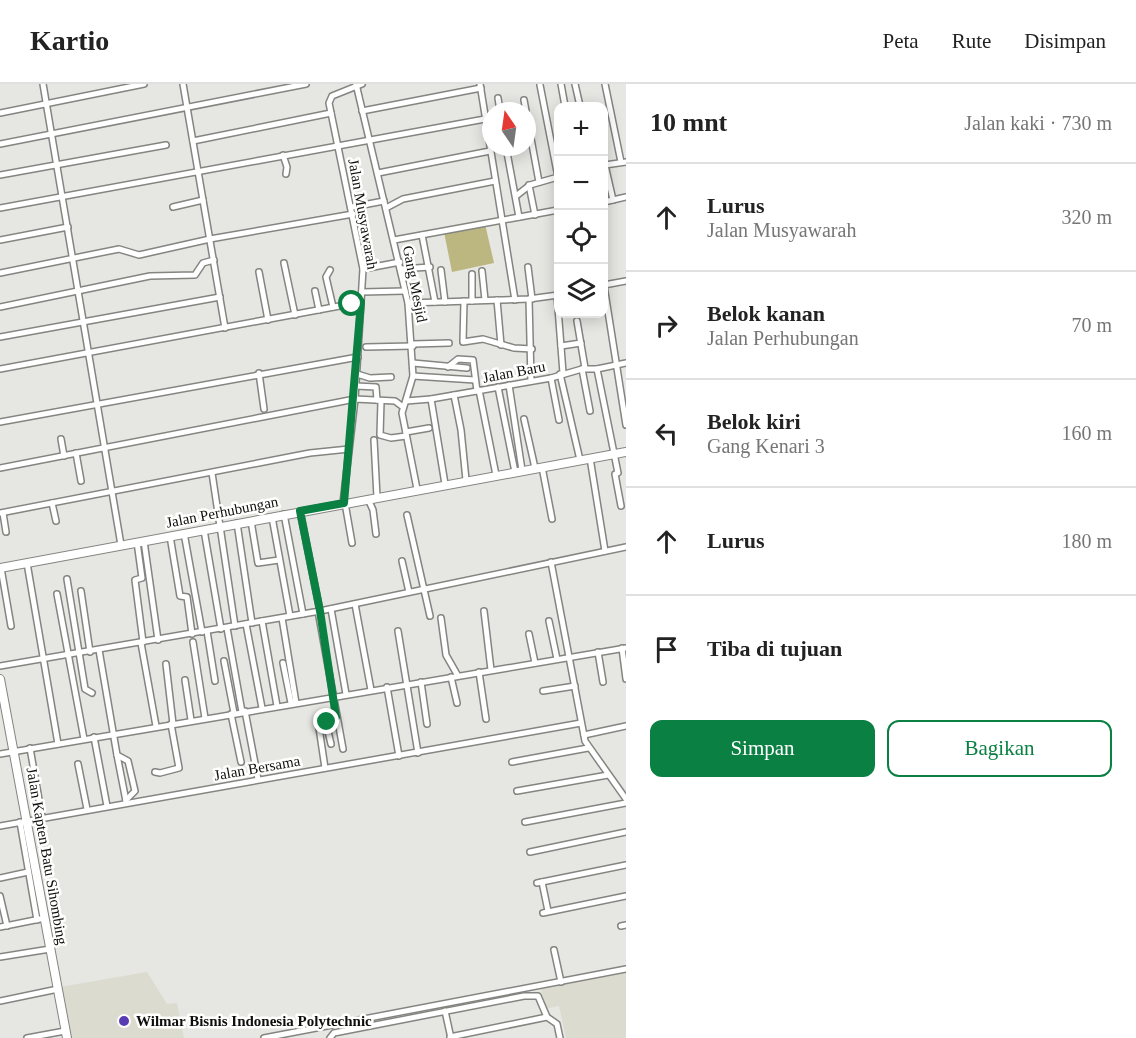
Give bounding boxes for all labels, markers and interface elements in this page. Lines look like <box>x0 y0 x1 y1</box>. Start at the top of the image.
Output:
text: Kartio <box>30 25 109 56</box>
text: Peta <box>883 29 919 53</box>
text: Rute <box>952 29 991 53</box>
text: Disimpan <box>1024 29 1106 53</box>
north arrow <box>482 102 536 156</box>
map controls <box>554 102 608 318</box>
button: + <box>554 102 608 156</box>
text: 10 mnt <box>650 108 727 137</box>
text: Jalan kaki · 730 m <box>964 112 1112 134</box>
button: − <box>554 156 608 210</box>
street label: Jalan Musyawarah <box>345 157 381 271</box>
text: Lurus <box>707 193 764 218</box>
icon: ahead <box>650 201 683 234</box>
text: 320 m <box>1061 206 1112 228</box>
button: locate <box>554 210 608 264</box>
text: Jalan Musyawarah <box>707 219 856 241</box>
street label: Gang Mesjid <box>400 244 430 324</box>
button: layers <box>554 264 608 318</box>
route start <box>338 290 364 316</box>
text: Belok kanan <box>707 301 825 326</box>
icon: right <box>650 309 683 342</box>
text: 70 m <box>1071 314 1112 336</box>
text: Jalan Perhubungan <box>707 327 859 349</box>
street label: Jalan Baru <box>481 358 547 386</box>
text: Belok kiri <box>707 409 801 434</box>
icon: left <box>650 417 683 450</box>
text: 160 m <box>1061 422 1112 444</box>
text: Gang Kenari 3 <box>707 435 825 457</box>
street label: Jalan Perhubungan <box>165 493 280 531</box>
icon: ahead <box>650 525 683 558</box>
text: Lurus <box>707 528 764 553</box>
text: 180 m <box>1061 530 1112 552</box>
icon: arrive <box>650 633 683 666</box>
text: Tiba di tujuan <box>707 636 842 661</box>
route end <box>313 708 339 734</box>
button: Simpan <box>650 720 875 777</box>
button: Bagikan <box>887 720 1112 777</box>
street label: Jalan Bersama <box>213 753 302 783</box>
street label: Jalan Kapten Batu Sihombing <box>24 766 71 946</box>
place label: Wilmar Bisnis Indonesia Polytechnic <box>136 1013 372 1029</box>
marker: Wilmar Bisnis Indonesia Polytechnic <box>117 1014 131 1028</box>

